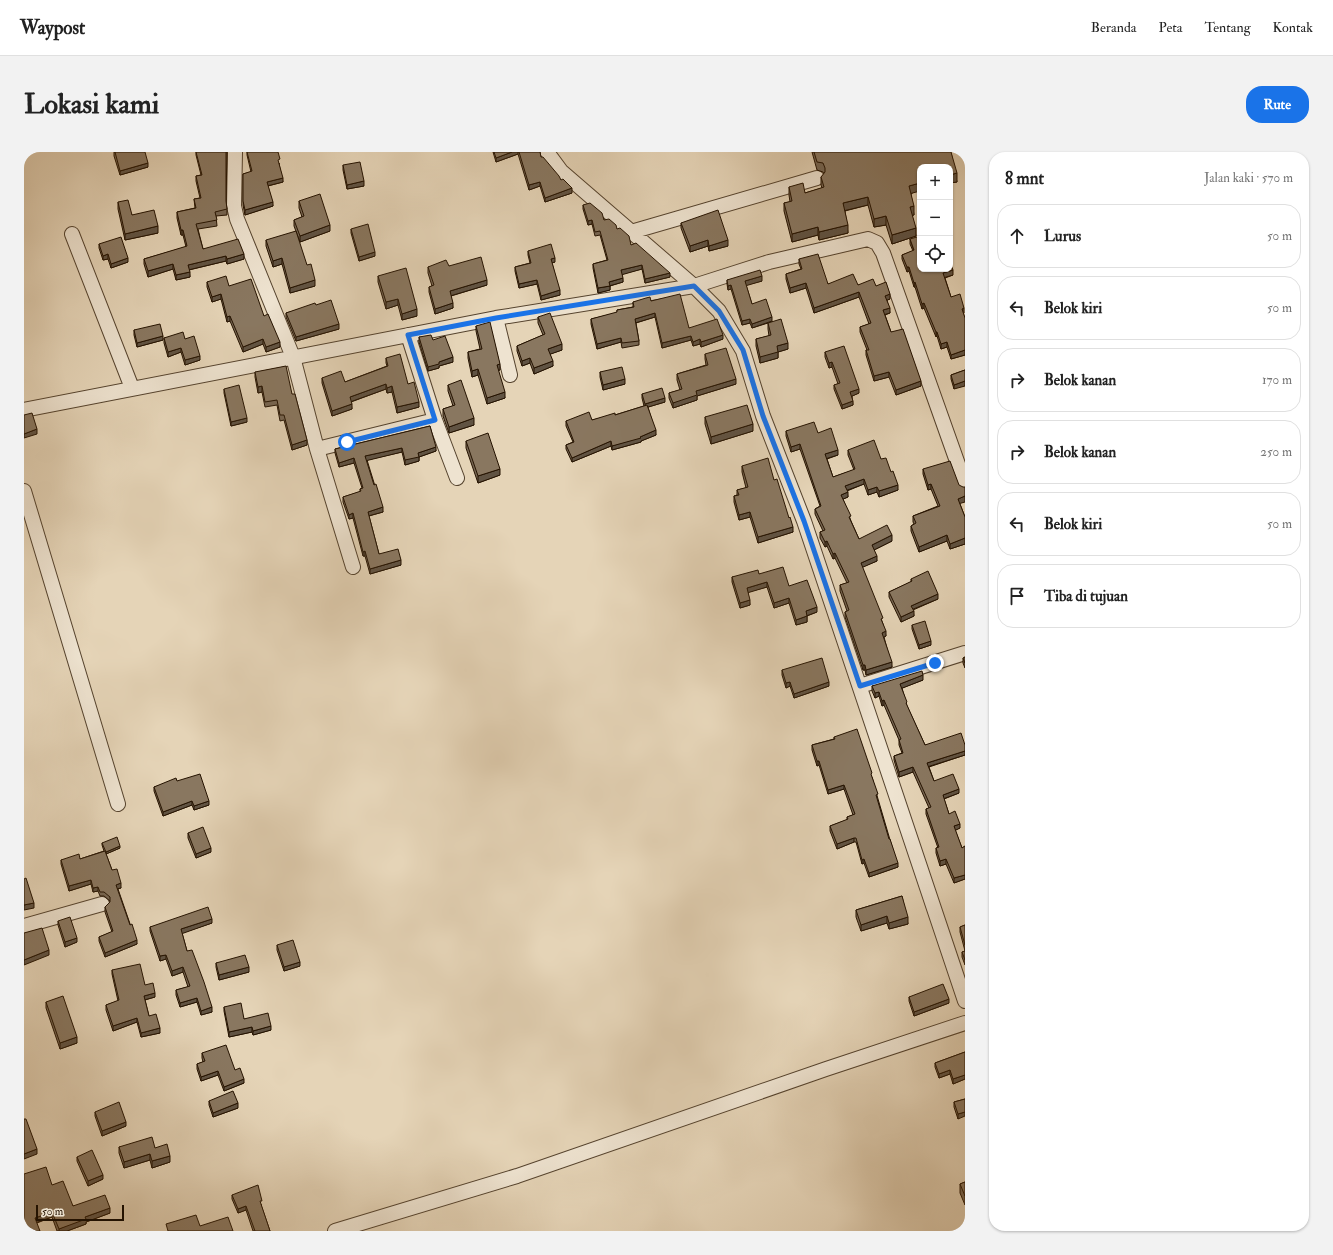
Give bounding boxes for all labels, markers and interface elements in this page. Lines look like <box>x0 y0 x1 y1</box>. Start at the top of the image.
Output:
text: Waypost <box>20 16 85 40</box>
text: Beranda <box>1091 19 1137 36</box>
text: Peta <box>1159 19 1183 36</box>
text: Tentang <box>1205 19 1251 36</box>
text: Kontak <box>1273 19 1313 36</box>
button: Rute <box>1246 86 1309 123</box>
text: Lokasi kami <box>24 87 159 122</box>
map controls <box>917 164 953 272</box>
button: + <box>917 164 953 200</box>
text: 8 mnt <box>1005 168 1044 189</box>
text: Jalan kaki · 570 m <box>1204 170 1293 186</box>
button: − <box>917 200 953 236</box>
icon: ahead <box>1006 225 1028 247</box>
text: Lurus <box>1044 227 1081 246</box>
text: 50 m <box>1267 228 1292 244</box>
button: locate <box>917 236 953 272</box>
icon: left <box>1006 297 1028 319</box>
text: Belok kiri <box>1044 299 1102 318</box>
text: 50 m <box>1267 300 1292 316</box>
icon: right <box>1006 369 1028 391</box>
text: Belok kanan <box>1044 371 1116 390</box>
text: 170 m <box>1262 372 1292 388</box>
route start <box>338 433 356 451</box>
icon: right <box>1006 441 1028 463</box>
text: Belok kanan <box>1044 443 1116 462</box>
text: 250 m <box>1260 444 1292 460</box>
icon: left <box>1006 513 1028 535</box>
text: Belok kiri <box>1044 515 1102 534</box>
text: 50 m <box>1267 516 1292 532</box>
icon: arrive <box>1006 585 1028 607</box>
text: Tiba di tujuan <box>1044 587 1128 606</box>
route end <box>926 654 944 672</box>
scale bar <box>36 1203 124 1222</box>
text: 50 m <box>42 1205 63 1218</box>

